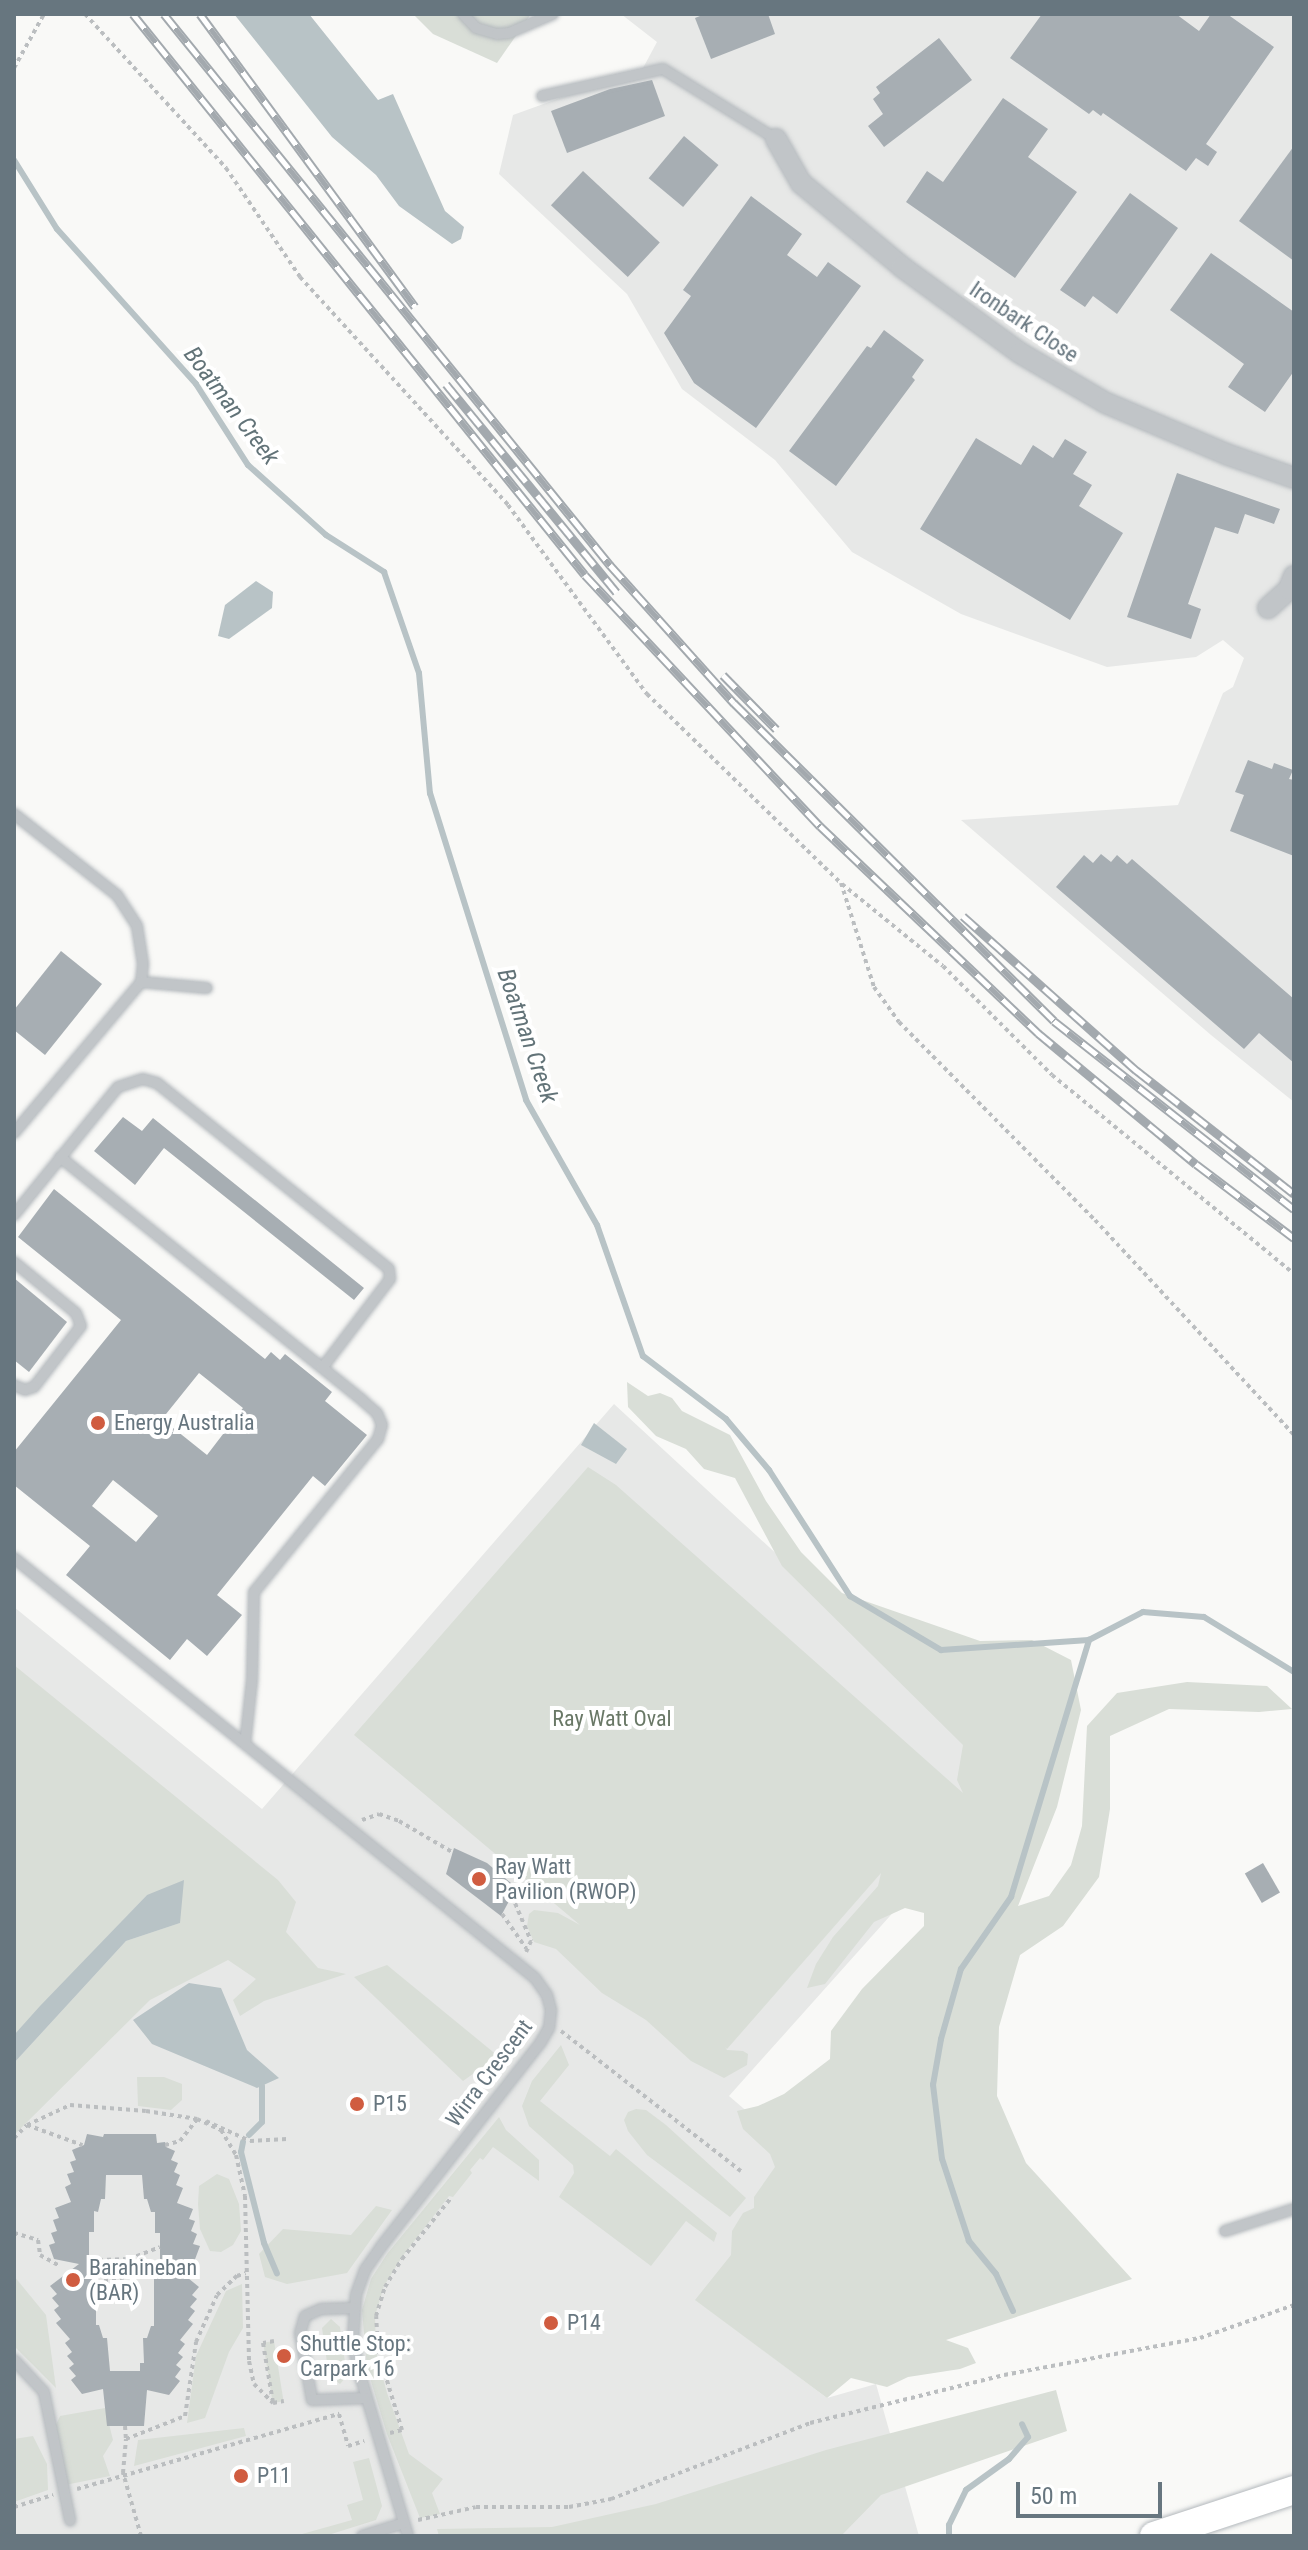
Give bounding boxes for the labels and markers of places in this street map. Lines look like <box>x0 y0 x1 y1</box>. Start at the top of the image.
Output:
place label: Energy Australia <box>114 1410 255 1436</box>
marker: Energy Australia <box>89 1414 107 1432</box>
place label: Ray Watt Pavilion (RWOP) <box>495 1853 637 1904</box>
marker: Ray Watt Pavilion (RWOP) <box>470 1870 488 1888</box>
place label: P15 <box>373 2091 407 2117</box>
marker: P15 <box>348 2095 366 2113</box>
place label: Barahineban (BAR) <box>89 2254 197 2306</box>
marker: Barahineban (BAR) <box>64 2271 82 2289</box>
place label: P14 <box>567 2310 601 2336</box>
marker: P14 <box>542 2314 560 2332</box>
place label: Shuttle Stop: Carpark 16 <box>300 2330 411 2382</box>
marker: Shuttle Stop: Carpark 16 <box>275 2347 293 2365</box>
place label: P11 <box>257 2463 291 2489</box>
marker: P11 <box>232 2467 250 2485</box>

